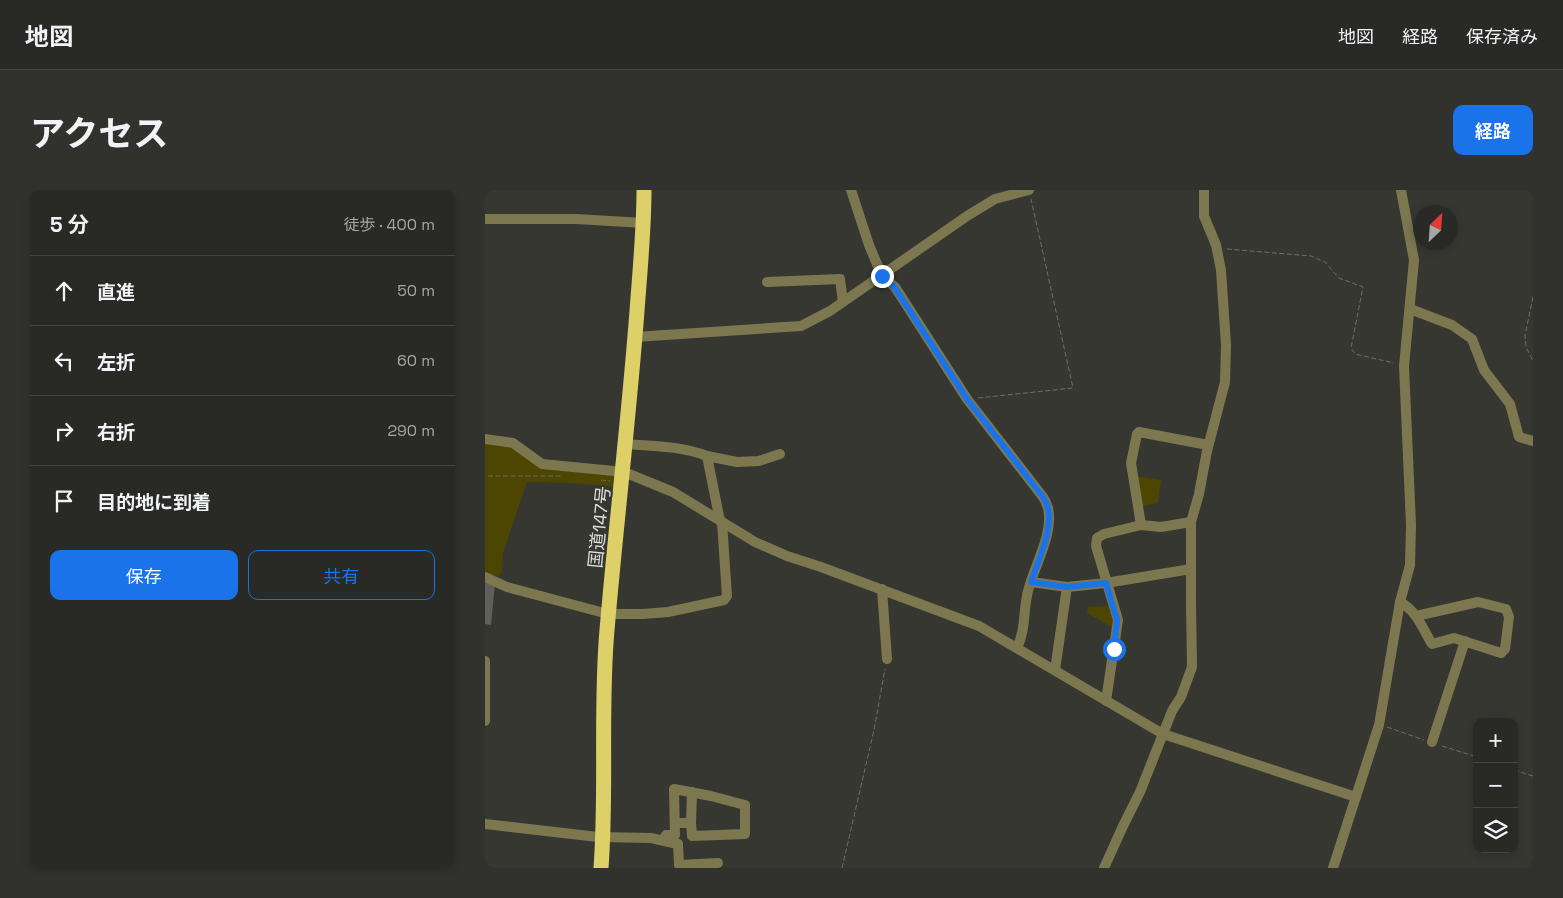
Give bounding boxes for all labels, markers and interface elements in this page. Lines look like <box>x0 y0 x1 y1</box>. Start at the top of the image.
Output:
text: 地図 <box>25 21 73 52</box>
text: 地図 <box>1338 25 1374 48</box>
text: 経路 <box>1402 25 1438 48</box>
text: 保存済み <box>1466 25 1538 48</box>
button: 経路 <box>1453 105 1533 155</box>
text: アクセス <box>30 112 168 156</box>
north arrow <box>1413 205 1458 250</box>
text: 5 分 <box>50 211 89 238</box>
text: 徒歩 · 400 m <box>343 214 435 235</box>
route end <box>871 265 894 288</box>
icon: ahead <box>50 277 78 305</box>
text: 直進 <box>97 280 135 305</box>
text: 50 m <box>397 280 435 301</box>
icon: left <box>50 347 78 375</box>
text: 左折 <box>97 350 135 375</box>
text: 60 m <box>397 350 435 371</box>
icon: right <box>50 417 78 445</box>
text: 右折 <box>97 420 135 445</box>
text: 290 m <box>387 420 435 441</box>
street label: 国道147号 <box>583 485 615 569</box>
icon: arrive <box>50 487 78 515</box>
text: 目的地に到着 <box>97 490 211 515</box>
button: 保存 <box>50 550 238 600</box>
button: 共有 <box>248 550 435 600</box>
route start <box>1103 638 1126 661</box>
map controls <box>1473 718 1518 853</box>
button: + <box>1473 718 1518 763</box>
button: − <box>1473 763 1518 808</box>
button: layers <box>1473 808 1518 853</box>

